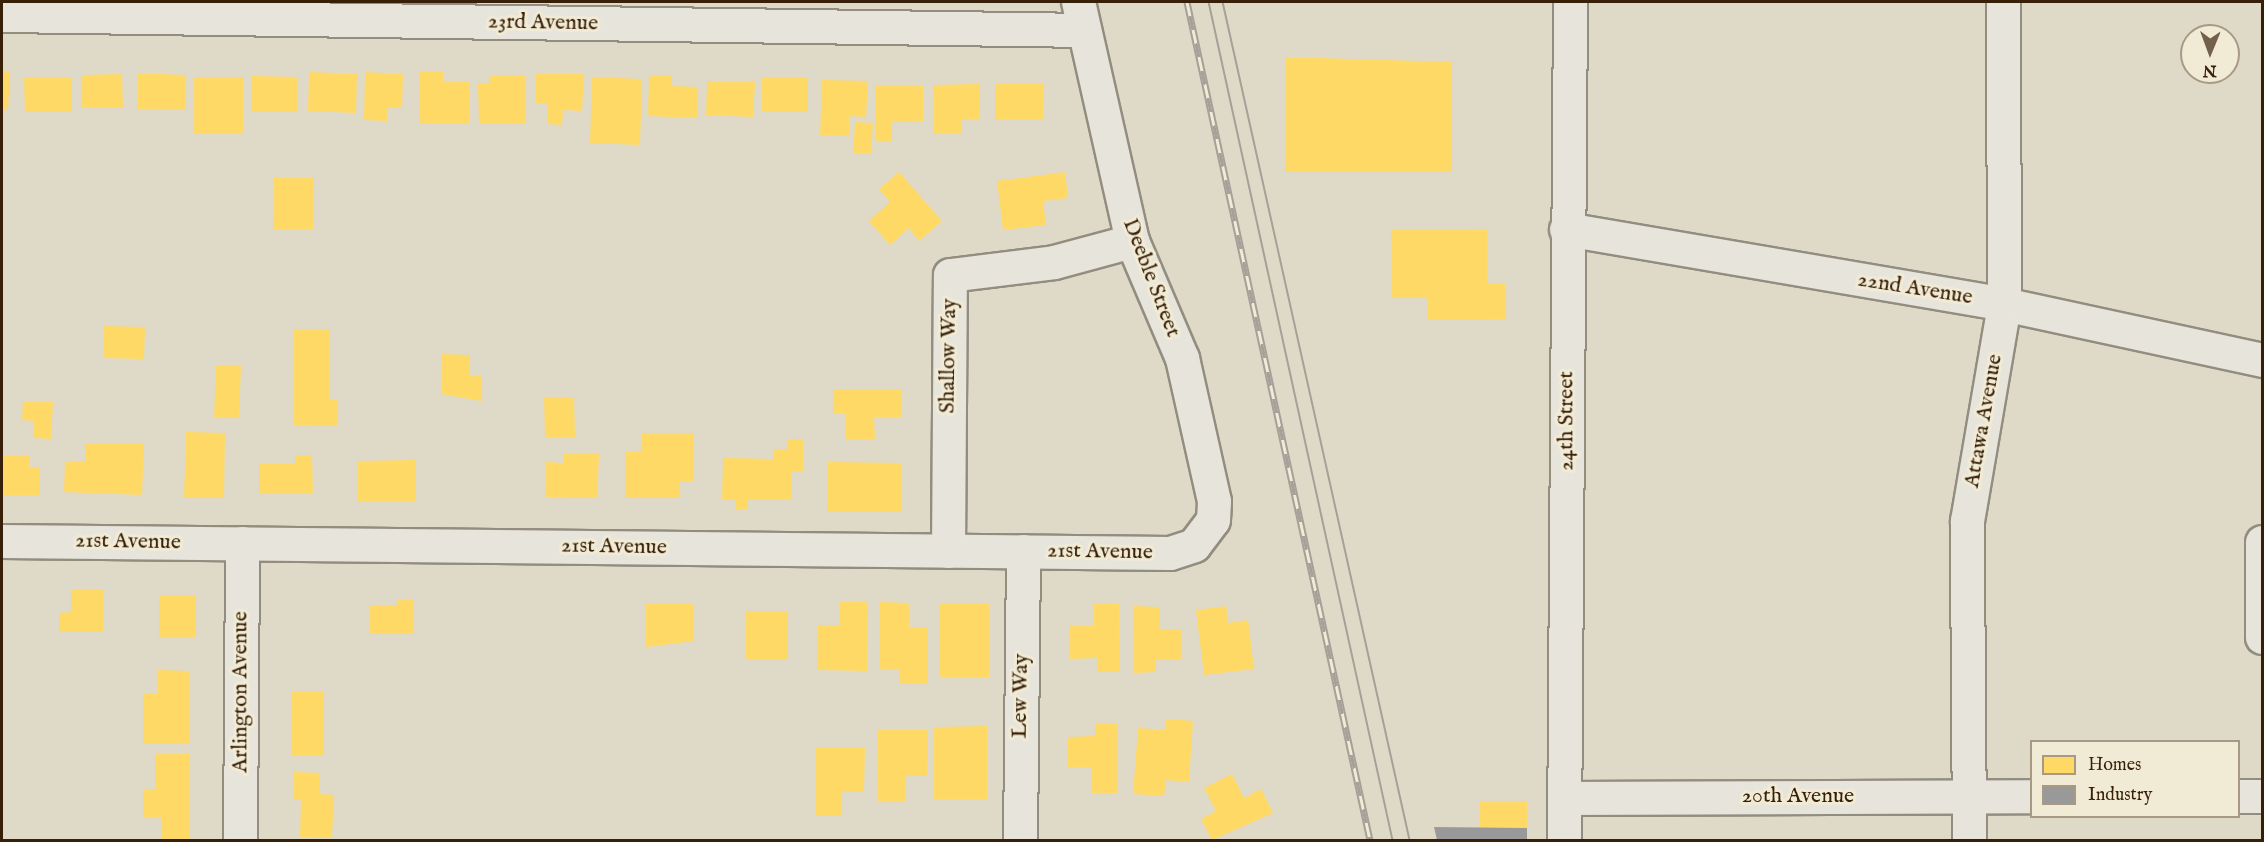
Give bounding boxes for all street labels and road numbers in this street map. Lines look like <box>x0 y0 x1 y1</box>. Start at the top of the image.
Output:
street label: 23rd Avenue <box>488 9 598 37</box>
street label: Deeble Street <box>1116 215 1186 341</box>
street label: 22nd Avenue <box>1856 267 1974 311</box>
street label: Shallow Way <box>935 298 963 414</box>
street label: Attawa Avenue <box>1959 352 2009 490</box>
street label: 24th Street <box>1554 371 1580 471</box>
street label: 21st Avenue <box>75 528 181 556</box>
street label: 21st Avenue <box>561 533 667 561</box>
street label: 21st Avenue <box>1047 538 1153 566</box>
street label: Arlington Avenue <box>228 611 254 773</box>
street label: Lew Way <box>1007 653 1035 739</box>
street label: 20th Avenue <box>1742 784 1854 810</box>

